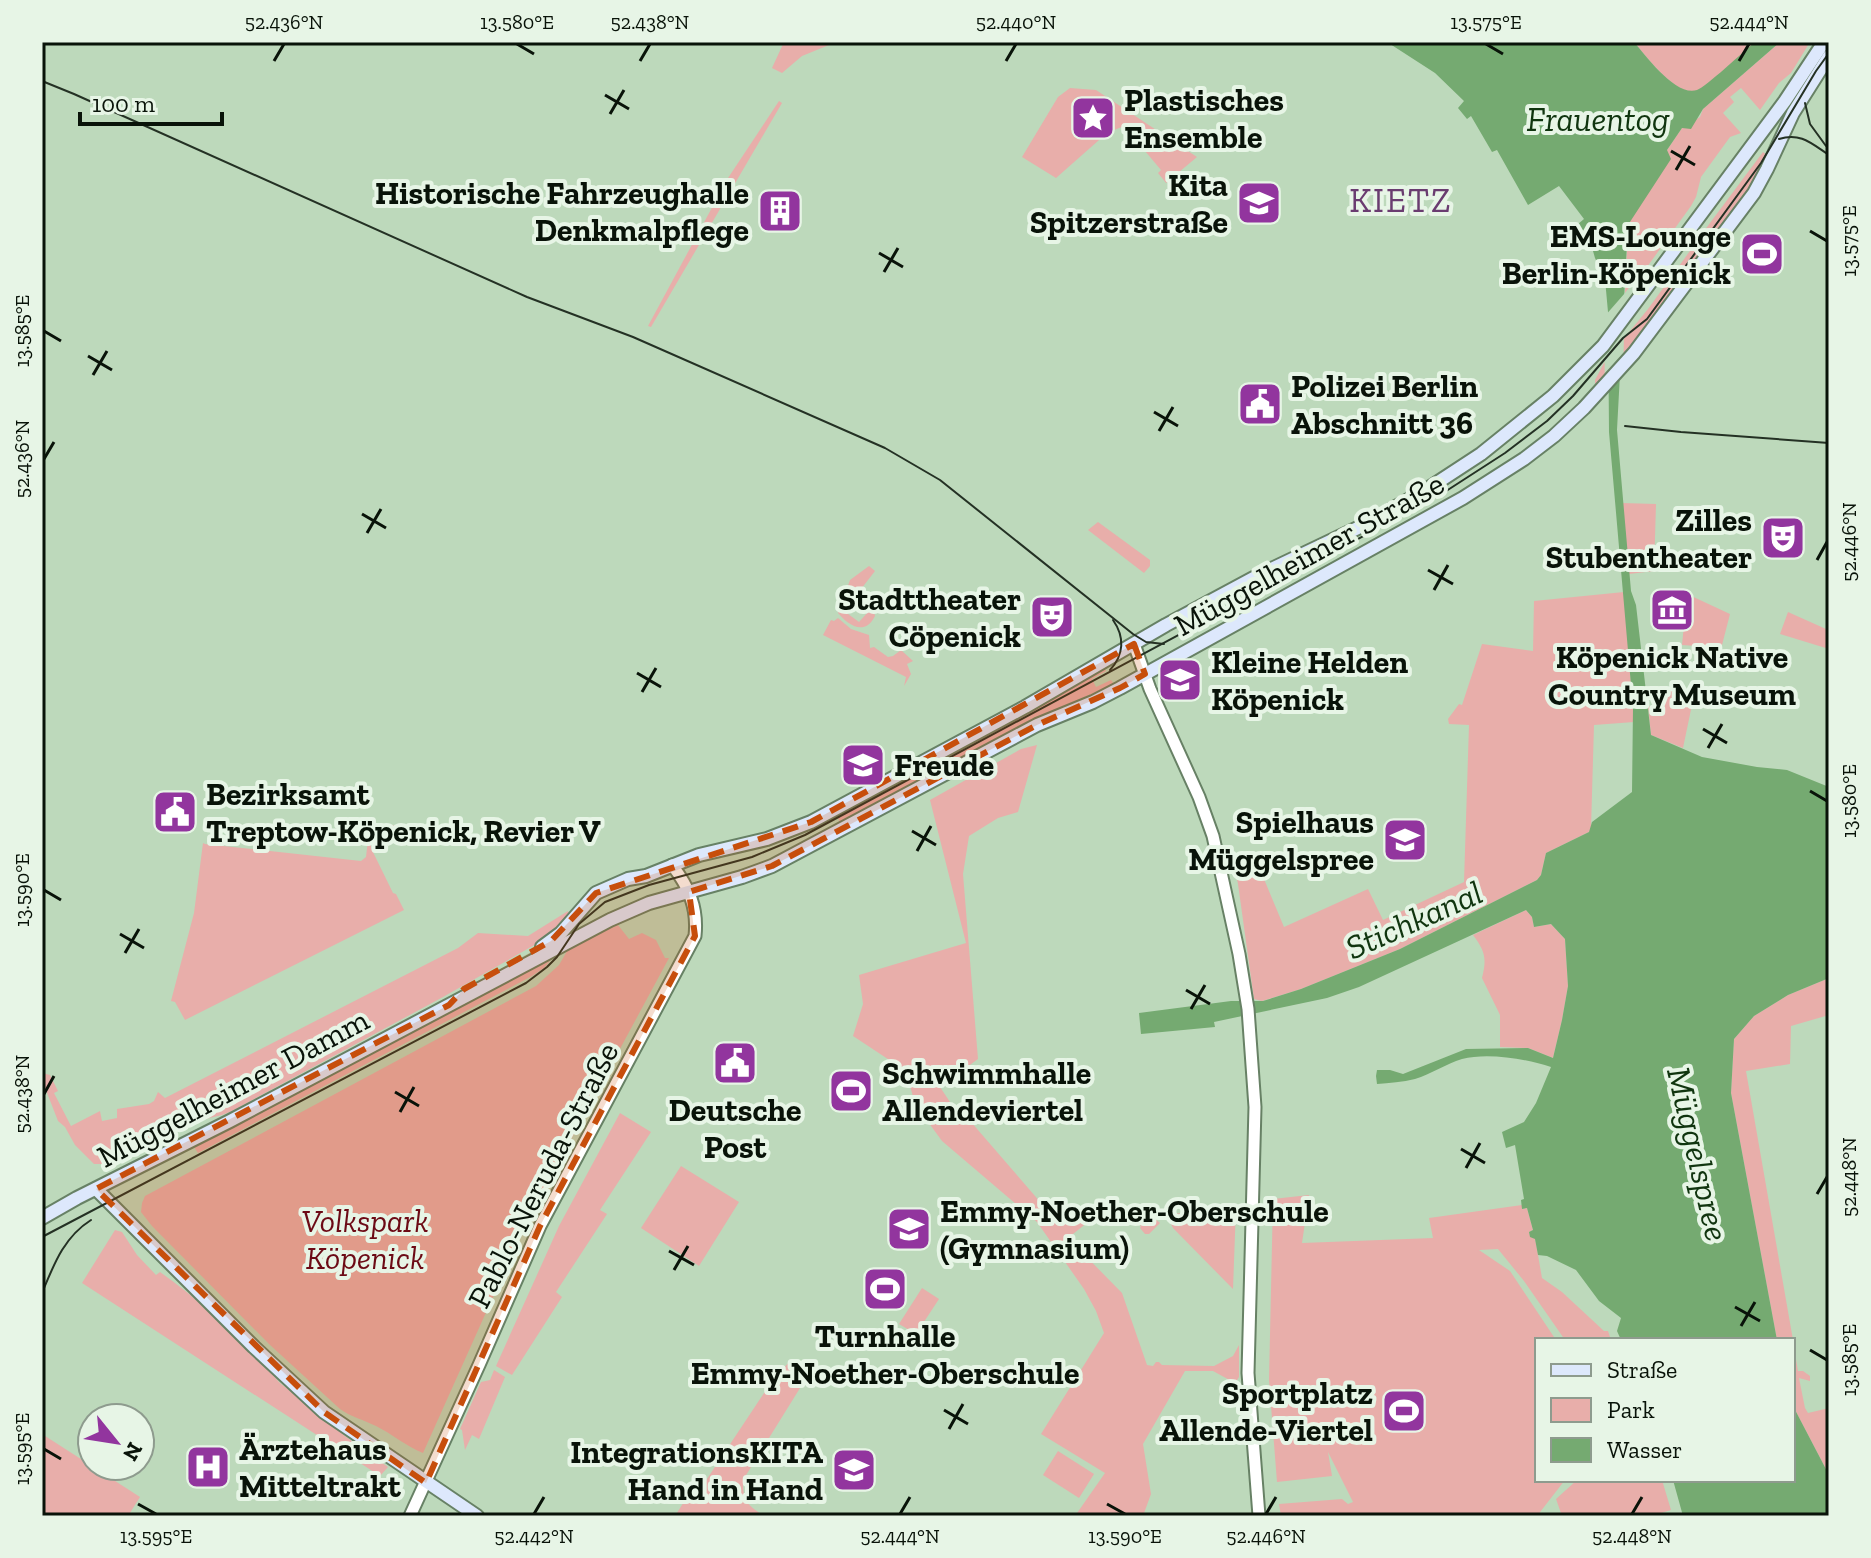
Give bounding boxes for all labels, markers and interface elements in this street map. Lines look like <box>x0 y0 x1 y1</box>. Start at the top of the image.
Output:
text: 52.436°N <box>245 10 324 34</box>
text: 13.580°E <box>480 10 554 34</box>
text: 52.438°N <box>611 10 690 34</box>
text: 52.440°N <box>976 10 1056 34</box>
text: 13.575°E <box>1450 10 1522 34</box>
text: 52.444°N <box>1709 10 1789 34</box>
scale bar <box>80 76 222 126</box>
place label: Plastisches Ensemble <box>1124 81 1284 156</box>
text: 100 m <box>92 89 155 118</box>
place icon: Plastisches Ensemble <box>1069 94 1117 142</box>
water label: Frauentog <box>1526 99 1670 140</box>
place label: Kita Spitzerstraße <box>1030 166 1228 241</box>
place label: Historische Fahrzeughalle Denkmalpflege <box>375 174 749 249</box>
school or university icon: Kita Spitzerstraße <box>1235 179 1283 227</box>
district label: KIETZ <box>1349 180 1453 221</box>
building icon: Historische Fahrzeughalle Denkmalpflege <box>756 187 804 235</box>
text: 13.575°E <box>1837 205 1861 277</box>
place label: EMS-Lounge Berlin-Köpenick <box>1502 217 1731 292</box>
sports icon: EMS-Lounge Berlin-Köpenick <box>1738 230 1786 278</box>
text: 13.585°E <box>10 295 34 367</box>
place label: Polizei Berlin Abschnitt 36 <box>1291 367 1478 442</box>
public building icon: Polizei Berlin Abschnitt 36 <box>1236 380 1284 428</box>
text: 52.436°N <box>10 419 34 498</box>
street label: Müggelheimer Straße <box>1167 464 1451 644</box>
place label: Zilles Stubentheater <box>1545 501 1752 576</box>
text: 52.446°N <box>1837 502 1861 582</box>
theatre icon: Zilles Stubentheater <box>1759 514 1807 562</box>
place label: Stadttheater Cöpenick <box>838 580 1021 655</box>
museum icon: Köpenick Native Country Museum <box>1648 586 1696 634</box>
theatre icon: Stadttheater Cöpenick <box>1028 593 1076 641</box>
place label: Köpenick Native Country Museum <box>1548 638 1796 713</box>
place label: Kleine Helden Köpenick <box>1211 643 1408 718</box>
school or university icon: Kleine Helden Köpenick <box>1156 656 1204 704</box>
school or university icon: Freude <box>839 741 887 789</box>
place label: Freude <box>894 746 994 784</box>
text: 13.580°E <box>1837 764 1861 838</box>
place label: Bezirksamt Treptow-Köpenick, Revier V <box>206 775 601 850</box>
public building icon: Bezirksamt Treptow-Köpenick, Revier V <box>151 788 199 836</box>
place label: Spielhaus Müggelspree <box>1188 803 1374 878</box>
school or university icon: Spielhaus Müggelspree <box>1381 816 1429 864</box>
text: 13.590°E <box>10 853 34 927</box>
water label: Stichkanal <box>1339 872 1489 968</box>
street label: Müggelheimer Damm <box>91 1000 376 1176</box>
street label: Pablo-Neruda-Straße <box>460 1036 626 1314</box>
public building icon: Deutsche Post <box>711 1039 759 1087</box>
text: 52.438°N <box>10 1054 34 1133</box>
place label: Schwimmhalle Allendeviertel <box>882 1054 1091 1129</box>
water label: Müggelspree <box>1658 1063 1738 1245</box>
sports icon: Schwimmhalle Allendeviertel <box>827 1067 875 1115</box>
place label: Deutsche Post <box>668 1091 802 1166</box>
text: 52.448°N <box>1837 1137 1861 1217</box>
place label: Emmy-Noether-Oberschule (Gymnasium) <box>940 1192 1329 1267</box>
park label: Volkspark Köpenick <box>302 1202 428 1277</box>
school or university icon: Emmy-Noether-Oberschule (Gymnasium) <box>885 1205 933 1253</box>
sports icon: Turnhalle Emmy-Noether-Oberschule <box>861 1265 909 1313</box>
place label: Turnhalle Emmy-Noether-Oberschule <box>691 1317 1079 1392</box>
text: 13.585°E <box>1837 1324 1861 1396</box>
legend <box>1535 1338 1795 1482</box>
text: Straße <box>1607 1355 1677 1384</box>
place label: Sportplatz Allende-Viertel <box>1159 1374 1373 1449</box>
sports icon: Sportplatz Allende-Viertel <box>1380 1387 1428 1435</box>
text: Park <box>1607 1395 1655 1424</box>
north arrow <box>76 1402 156 1482</box>
text: 13.595°E <box>10 1413 34 1485</box>
place label: Ärztehaus Mitteltrakt <box>239 1430 401 1505</box>
place label: IntegrationsKITA Hand in Hand <box>570 1433 823 1508</box>
text: Wasser <box>1607 1435 1682 1464</box>
text: N <box>117 1438 149 1466</box>
hospital icon: Ärztehaus Mitteltrakt <box>184 1443 232 1491</box>
school or university icon: IntegrationsKITA Hand in Hand <box>830 1446 878 1494</box>
text: 13.595°E <box>120 1524 192 1548</box>
text: 52.442°N <box>494 1524 574 1548</box>
text: 52.444°N <box>860 1524 940 1548</box>
text: 13.590°E <box>1088 1524 1162 1548</box>
text: 52.446°N <box>1226 1524 1306 1548</box>
text: 52.448°N <box>1592 1524 1672 1548</box>

